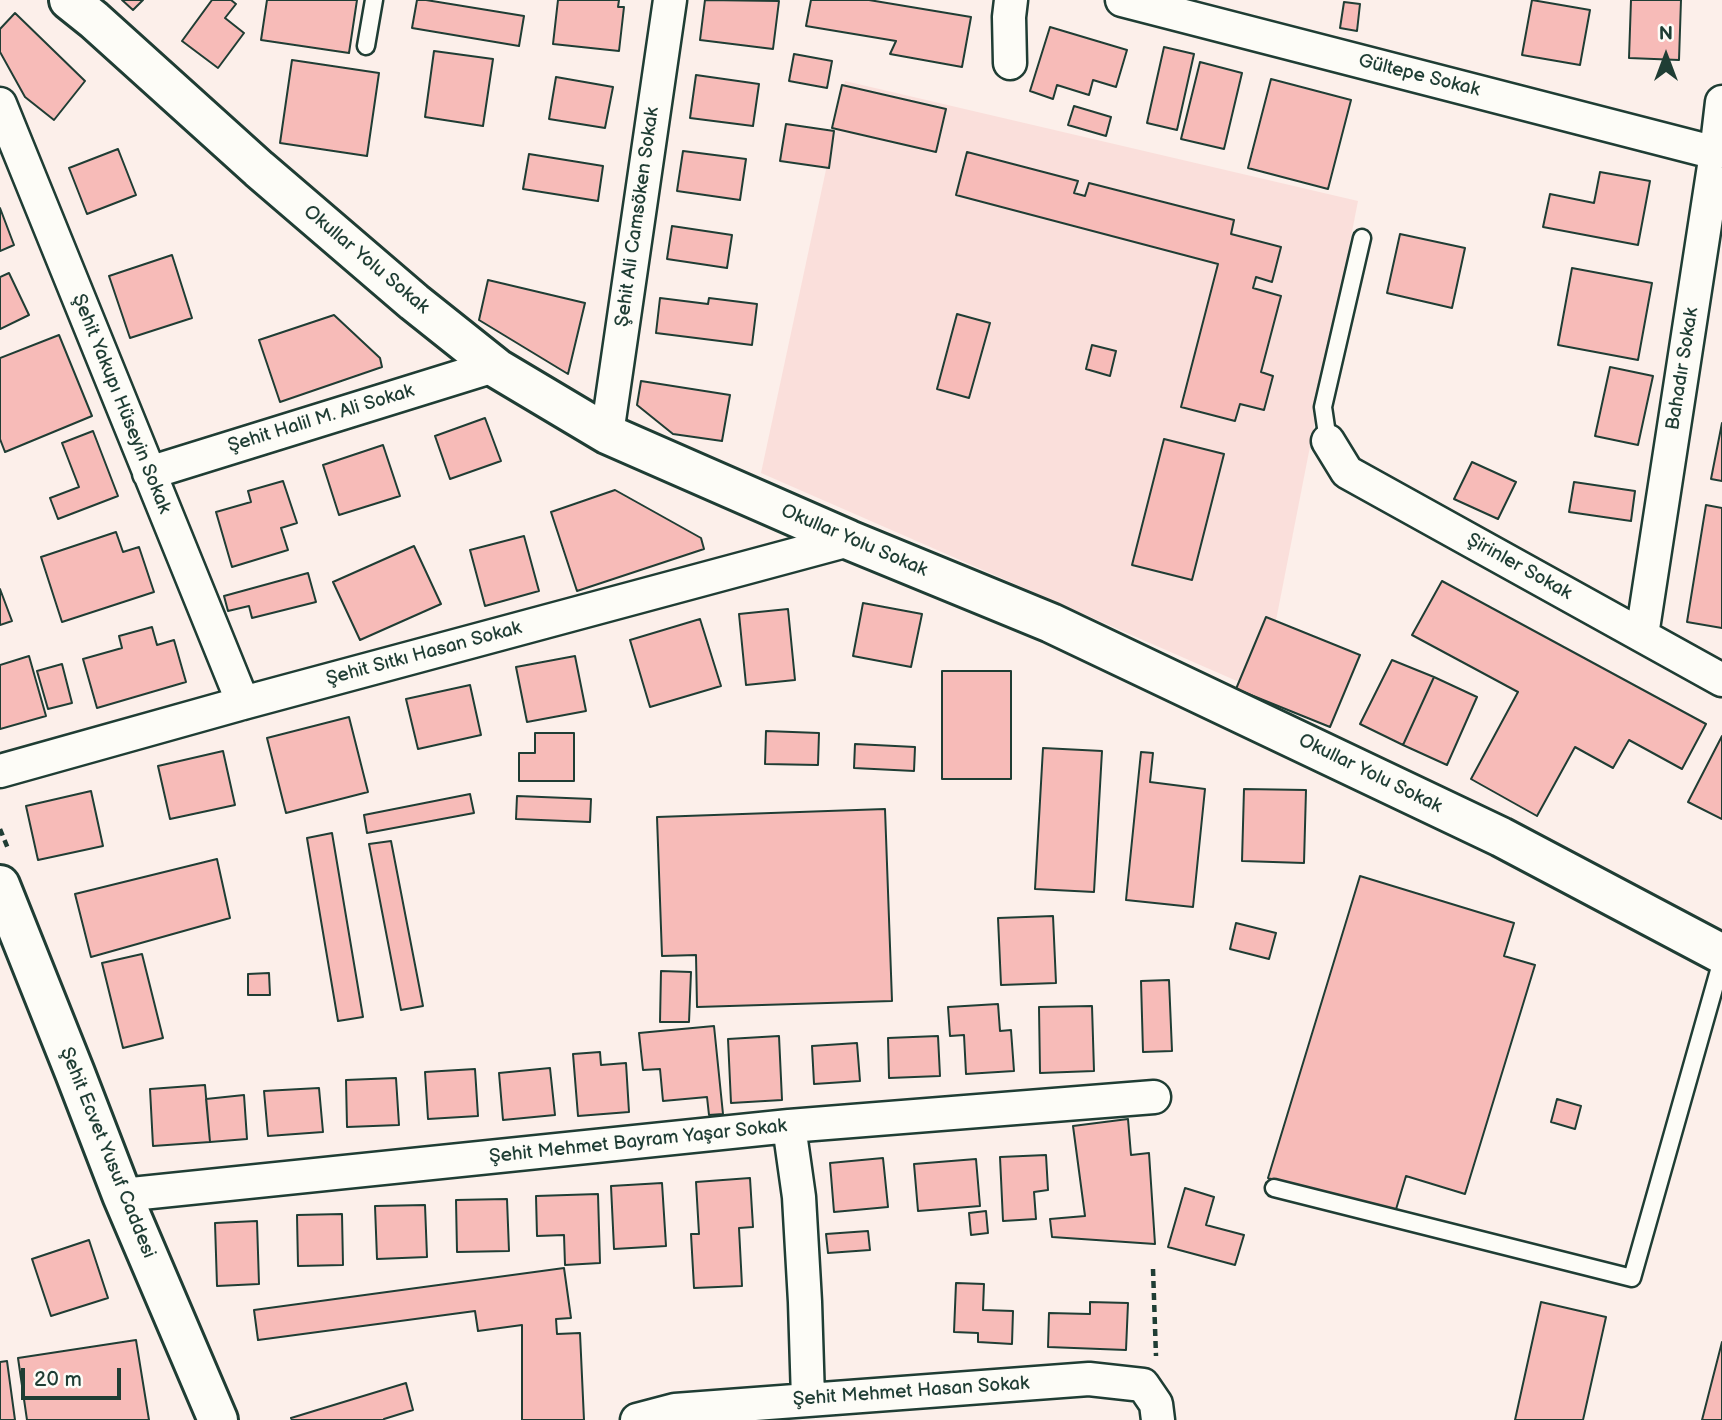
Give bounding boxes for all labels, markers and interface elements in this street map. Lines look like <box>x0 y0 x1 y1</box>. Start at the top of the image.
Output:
north arrow <box>1631 21 1701 91</box>
text: N <box>1659 23 1673 46</box>
street label: Gültepe Sokak <box>1356 50 1482 102</box>
street label: Şehit Ali Camsöken Sokak <box>611 106 665 328</box>
street label: Okullar Yolu Sokak <box>299 201 433 319</box>
street label: Şehit Yakupı Hüseyin Sokak <box>66 291 176 517</box>
street label: Bahadır Sokak <box>1662 306 1704 432</box>
street label: Şehit Halil M. Ali Sokak <box>225 380 417 458</box>
street label: Okullar Yolu Sokak <box>777 500 931 582</box>
street label: Şirinler Sokak <box>1462 529 1576 605</box>
street label: Şehit Sıtkı Hasan Sokak <box>324 617 524 691</box>
street label: Okullar Yolu Sokak <box>1294 729 1446 819</box>
street label: Şehit Ecvet Yusuf Caddesi <box>54 1044 160 1262</box>
street label: Şehit Mehmet Bayram Yaşar Sokak <box>488 1115 788 1169</box>
scale bar <box>24 1354 124 1398</box>
text: 20 m <box>34 1367 82 1392</box>
street label: Şehit Mehmet Hasan Sokak <box>792 1372 1030 1412</box>

